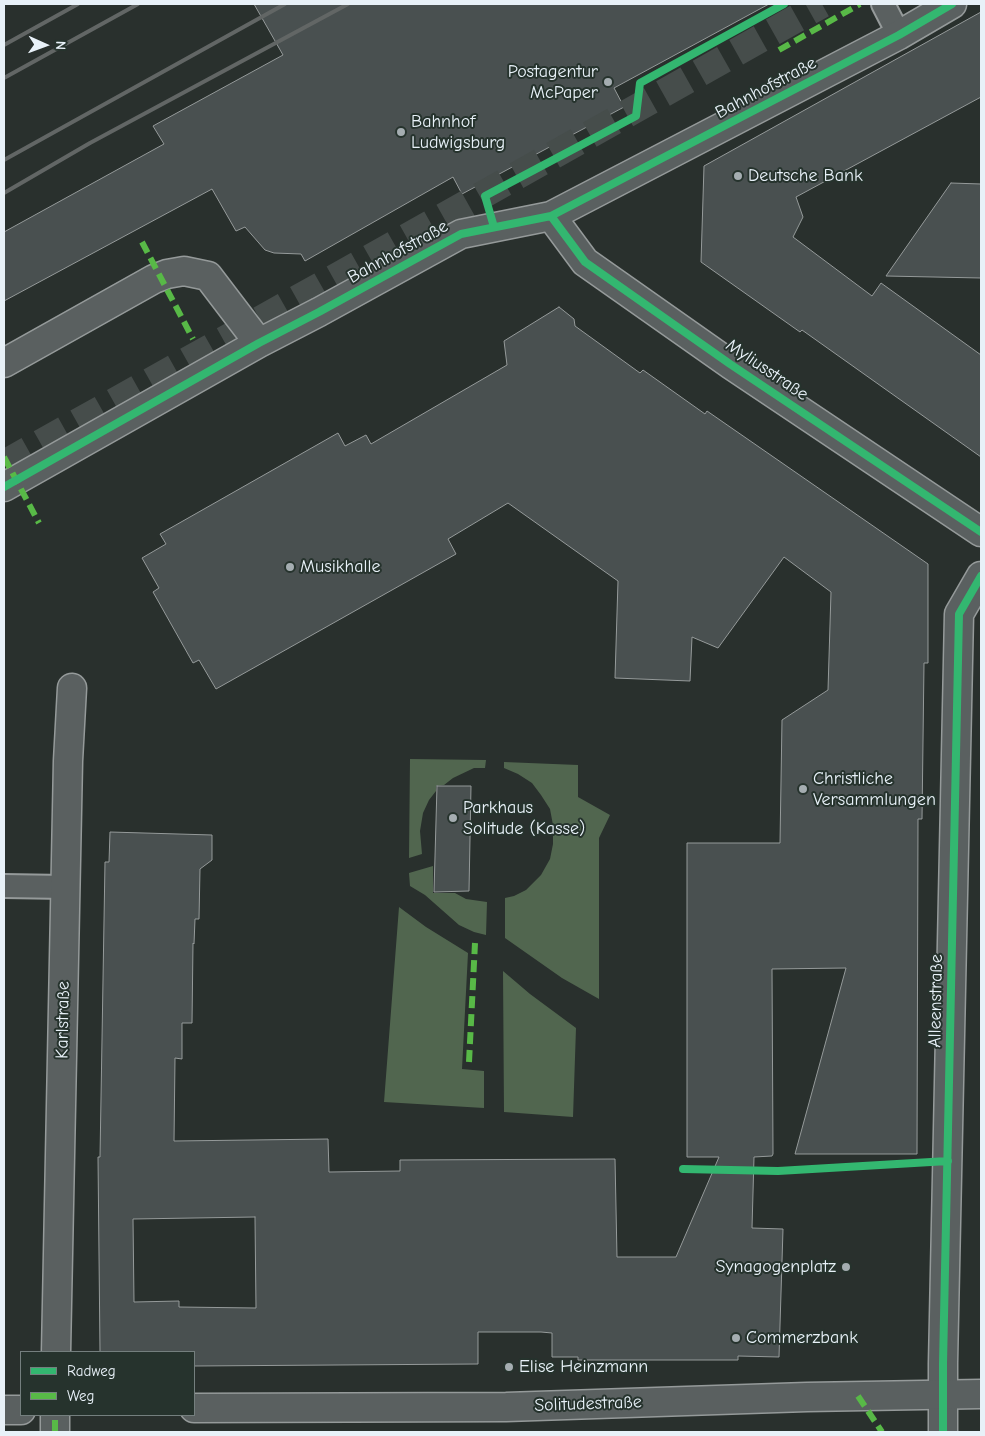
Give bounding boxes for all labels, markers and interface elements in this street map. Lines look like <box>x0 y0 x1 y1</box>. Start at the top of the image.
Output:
north arrow <box>20 20 70 70</box>
text: N <box>52 41 69 50</box>
street label: Bahnhofstraße <box>712 52 820 124</box>
place label: Postagentur McPaper <box>508 61 598 104</box>
marker: Postagentur McPaper <box>602 76 614 88</box>
place label: Bahnhof Ludwigsburg <box>411 111 505 154</box>
marker: Bahnhof Ludwigsburg <box>395 126 407 138</box>
place label: Deutsche Bank <box>748 165 863 187</box>
marker: Deutsche Bank <box>732 170 744 182</box>
street label: Bahnhofstraße <box>344 216 452 288</box>
street label: Myliusstraße <box>722 334 812 406</box>
place label: Musikhalle <box>300 556 380 578</box>
marker: Musikhalle <box>284 561 296 573</box>
place label: Christliche Versammlungen <box>813 768 936 811</box>
marker: Christliche Versammlungen <box>797 783 809 795</box>
place label: Parkhaus Solitude (Kasse) <box>463 797 585 840</box>
marker: Parkhaus Solitude (Kasse) <box>447 812 459 824</box>
street label: Alleenstraße <box>924 954 948 1048</box>
street label: Karlstraße <box>52 981 74 1059</box>
place label: Synagogenplatz <box>715 1256 836 1278</box>
marker: Synagogenplatz <box>840 1261 852 1273</box>
place label: Commerzbank <box>746 1327 858 1349</box>
marker: Commerzbank <box>730 1332 742 1344</box>
legend <box>20 1351 195 1416</box>
place label: Elise Heinzmann <box>519 1356 648 1378</box>
marker: Elise Heinzmann <box>503 1361 515 1373</box>
text: Radweg <box>67 1362 116 1380</box>
text: Weg <box>67 1387 94 1405</box>
street label: Solitudestraße <box>534 1391 642 1417</box>

